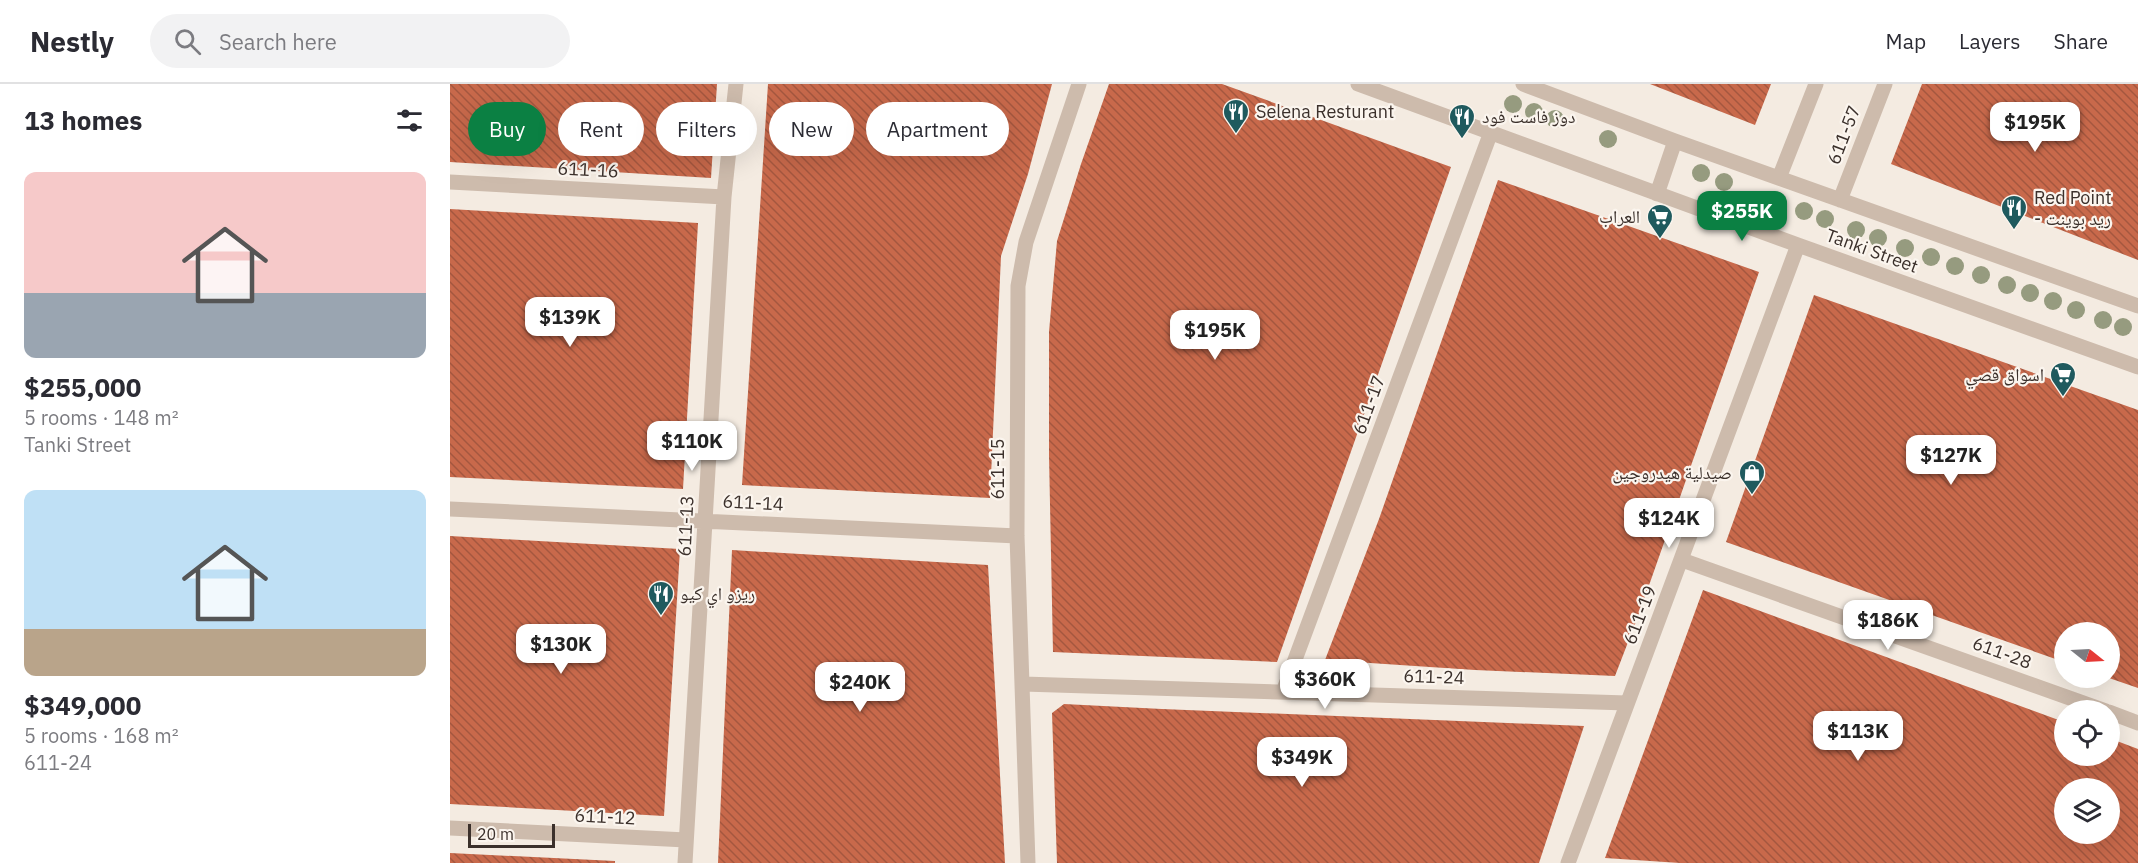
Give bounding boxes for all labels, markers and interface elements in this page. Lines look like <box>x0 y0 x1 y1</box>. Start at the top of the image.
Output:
search box <box>150 14 570 68</box>
text: Nestly <box>30 23 114 60</box>
icon: search <box>171 25 204 58</box>
text: Search here <box>219 27 337 56</box>
text: Map <box>1886 27 1926 55</box>
text: Layers <box>1959 27 2021 55</box>
text: Share <box>2054 27 2108 55</box>
restaurant icon: Selena Resturant <box>1221 97 1251 135</box>
place label: Selena Resturant <box>1256 100 1394 123</box>
chip: Buy <box>468 102 546 156</box>
chip: Rent <box>558 102 644 156</box>
chip: Filters <box>656 102 757 156</box>
chip: New <box>769 102 854 156</box>
chip: Apartment <box>866 102 1009 156</box>
restaurant icon: دوز فاست فود <box>1447 102 1477 140</box>
street label: 611-57 <box>1822 102 1865 168</box>
pin: $195K <box>1993 102 2077 153</box>
text: 13 homes <box>24 103 142 137</box>
icon: filters <box>393 104 426 137</box>
place label: دوز فاست فود <box>1482 105 1575 128</box>
text: $195K <box>2004 108 2066 135</box>
street label: 611-16 <box>557 156 619 183</box>
place label: Red Point - ريد بوينت <box>2034 186 2112 230</box>
pin: $255K <box>1700 191 1784 242</box>
restaurant icon: Red Point - ريد بوينت <box>1999 193 2029 231</box>
text: $255K <box>1711 197 1773 224</box>
supermarket icon: العراب <box>1645 202 1675 240</box>
place label: العراب <box>1599 205 1640 228</box>
icon: home <box>171 211 279 319</box>
street label: Tanki Street <box>1823 223 1921 278</box>
pin: $139K <box>528 297 612 348</box>
text: $139K <box>539 303 601 330</box>
pin: $195K <box>1173 310 1257 361</box>
text: $195K <box>1184 316 1246 343</box>
supermarket icon: اسواق قصي <box>2048 360 2078 398</box>
place label: اسواق قصي <box>1965 363 2044 390</box>
text: $255,000 <box>24 370 141 404</box>
street label: 611-17 <box>1347 372 1390 438</box>
text: 5 rooms · 148 m² <box>24 404 179 431</box>
pin: $110K <box>650 421 734 472</box>
text: $110K <box>661 427 723 454</box>
text: Tanki Street <box>24 431 131 458</box>
pin: $127K <box>1909 435 1993 486</box>
street label: 611-15 <box>986 438 1009 500</box>
text: $127K <box>1920 441 1982 468</box>
shop icon: صيدلية هيدروجين <box>1737 458 1767 496</box>
place label: صيدلية هيدروجين <box>1612 461 1732 484</box>
street label: 611-14 <box>722 489 784 516</box>
street label: 611-13 <box>672 495 699 557</box>
pin: $124K <box>1627 498 1711 549</box>
text: $124K <box>1638 504 1700 531</box>
icon: home <box>171 529 279 637</box>
restaurant icon: ريزو اي كيو <box>646 579 676 617</box>
place label: ريزو اي كيو <box>680 582 755 609</box>
street label: 611-19 <box>1618 582 1661 648</box>
pin: $186K <box>1846 600 1930 651</box>
text: $186K <box>1857 606 1919 633</box>
north arrow <box>2054 622 2120 688</box>
map controls <box>2054 622 2120 844</box>
pin: $130K <box>519 624 603 675</box>
text: $130K <box>530 630 592 657</box>
street label: 611-28 <box>1969 631 2035 674</box>
pin: $360K <box>1283 659 1367 710</box>
pin: $240K <box>818 662 902 713</box>
street label: 611-24 <box>1403 664 1465 689</box>
text: $360K <box>1294 665 1356 692</box>
text: $240K <box>829 668 891 695</box>
text: $349,000 <box>24 688 141 722</box>
button: locate <box>2054 700 2120 766</box>
pin: $113K <box>1816 711 1900 762</box>
text: $113K <box>1827 717 1889 744</box>
text: 5 rooms · 168 m² <box>24 722 179 749</box>
pin: $349K <box>1260 737 1344 788</box>
text: $349K <box>1271 743 1333 770</box>
text: 611-24 <box>24 749 92 776</box>
button: layers <box>2054 778 2120 844</box>
street label: 611-12 <box>574 803 636 830</box>
scale bar <box>468 821 555 848</box>
text: 20 m <box>477 824 514 844</box>

